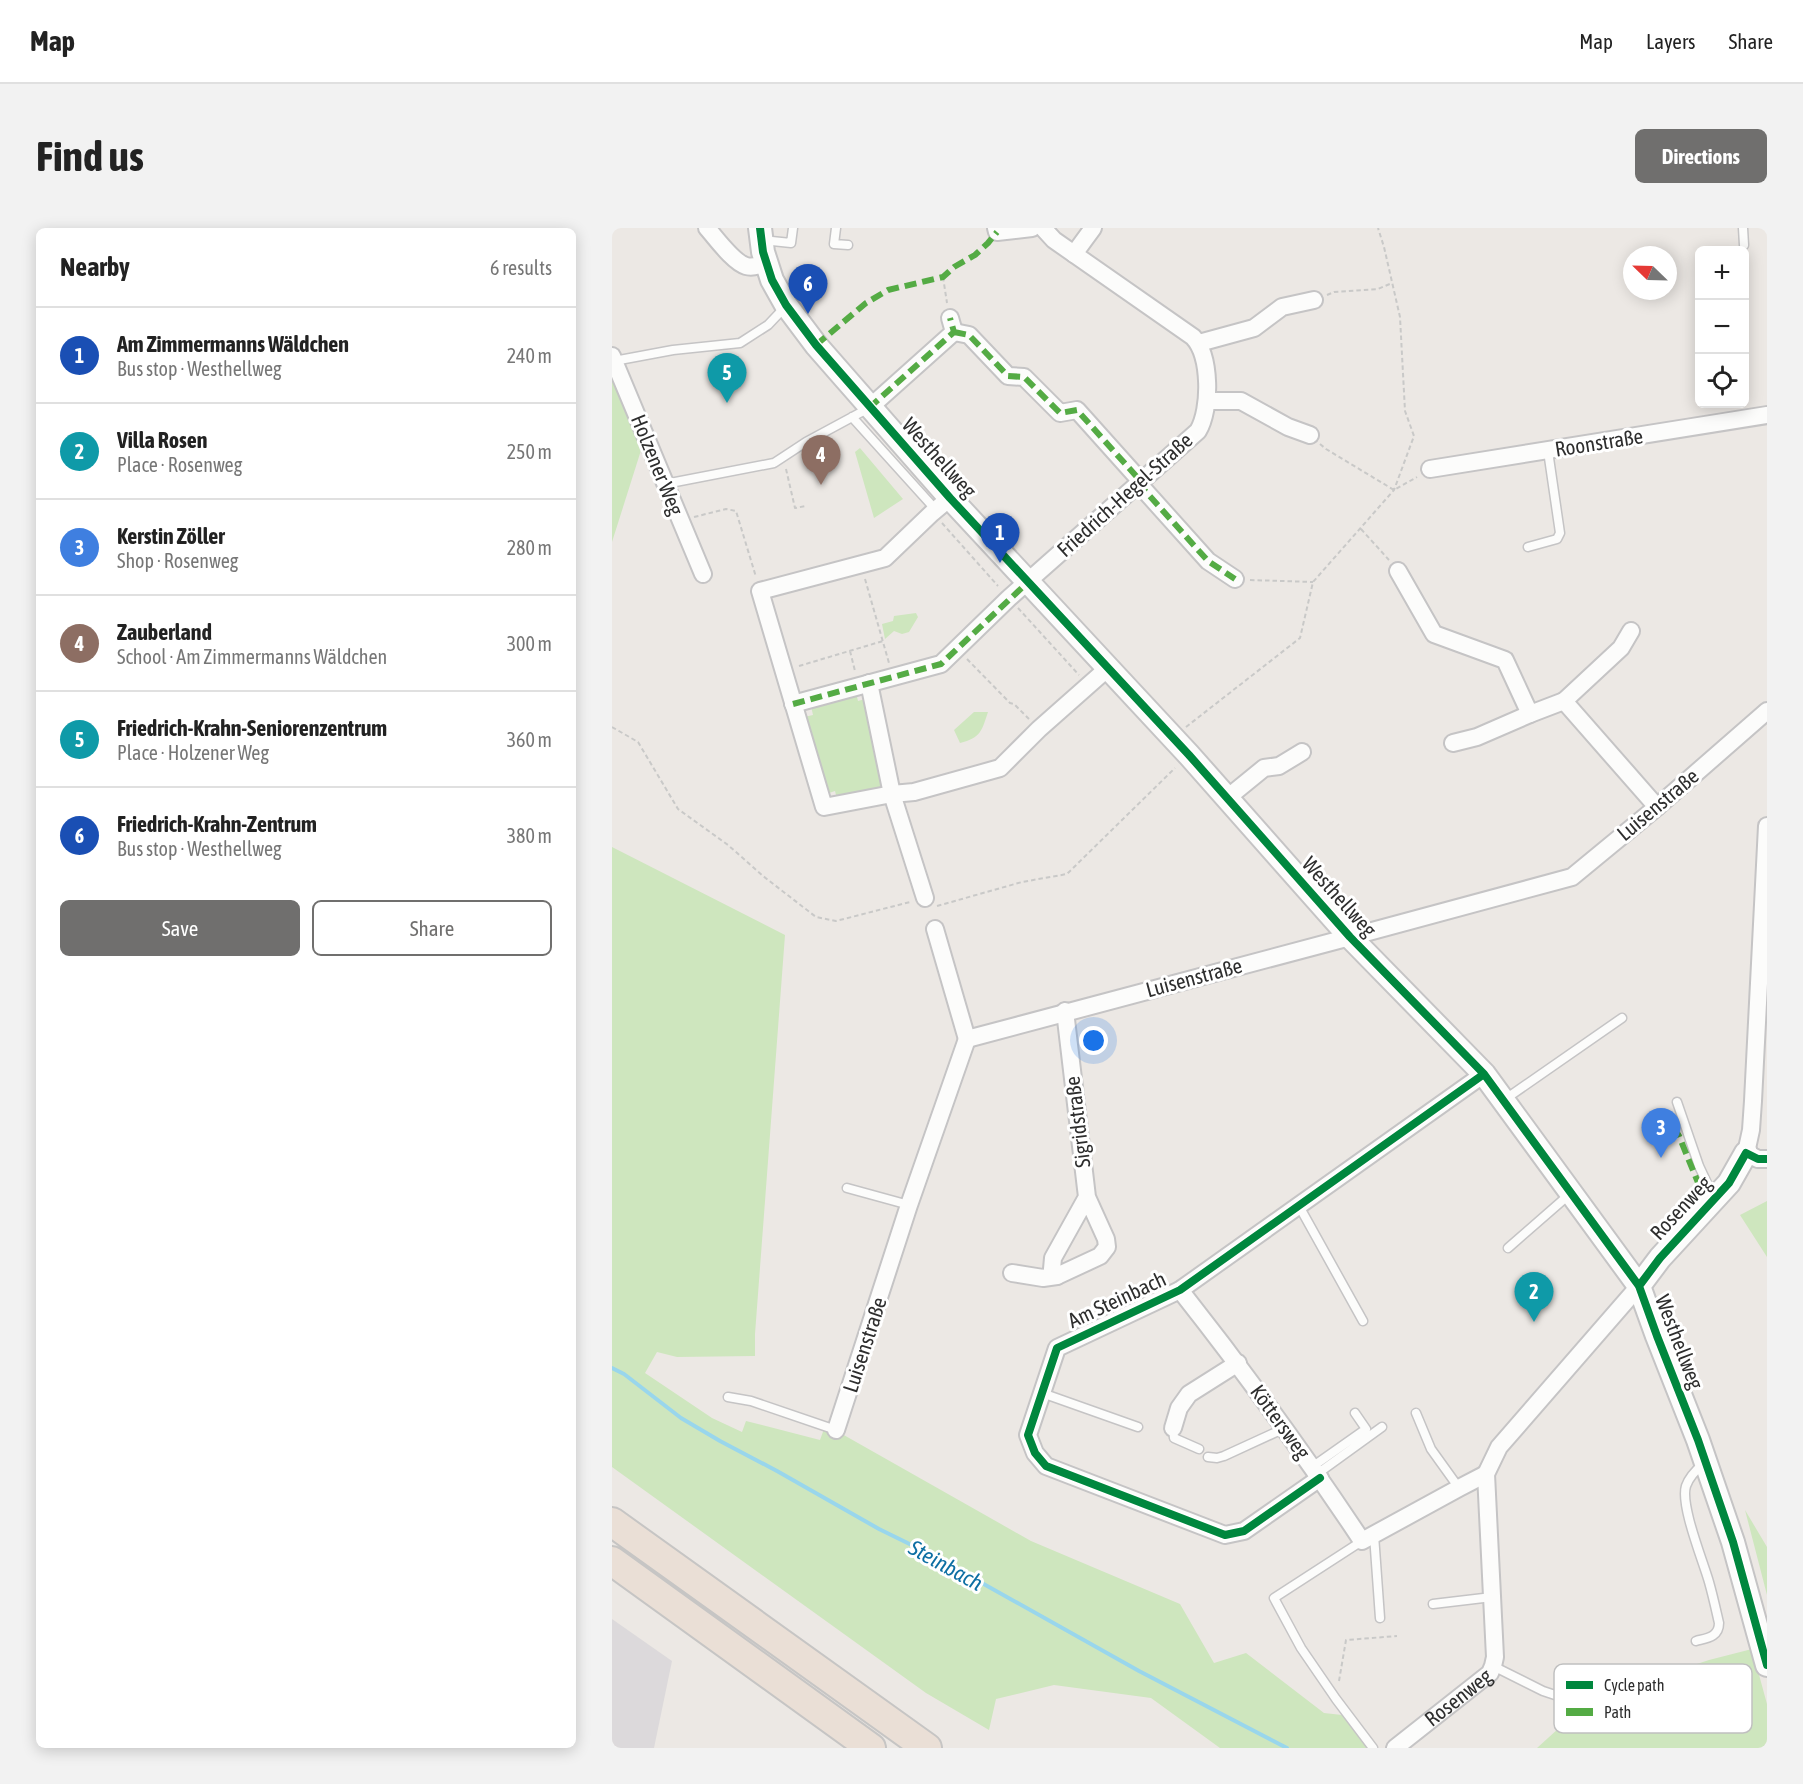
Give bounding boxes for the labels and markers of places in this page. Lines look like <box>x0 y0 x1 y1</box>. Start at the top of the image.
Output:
pin: 6 <box>788 264 828 314</box>
pin: 5 <box>708 354 746 403</box>
pin: 4 <box>802 436 840 485</box>
pin: 1 <box>980 514 1020 563</box>
pin: 3 <box>1642 1108 1680 1158</box>
pin: 2 <box>1514 1272 1554 1322</box>

